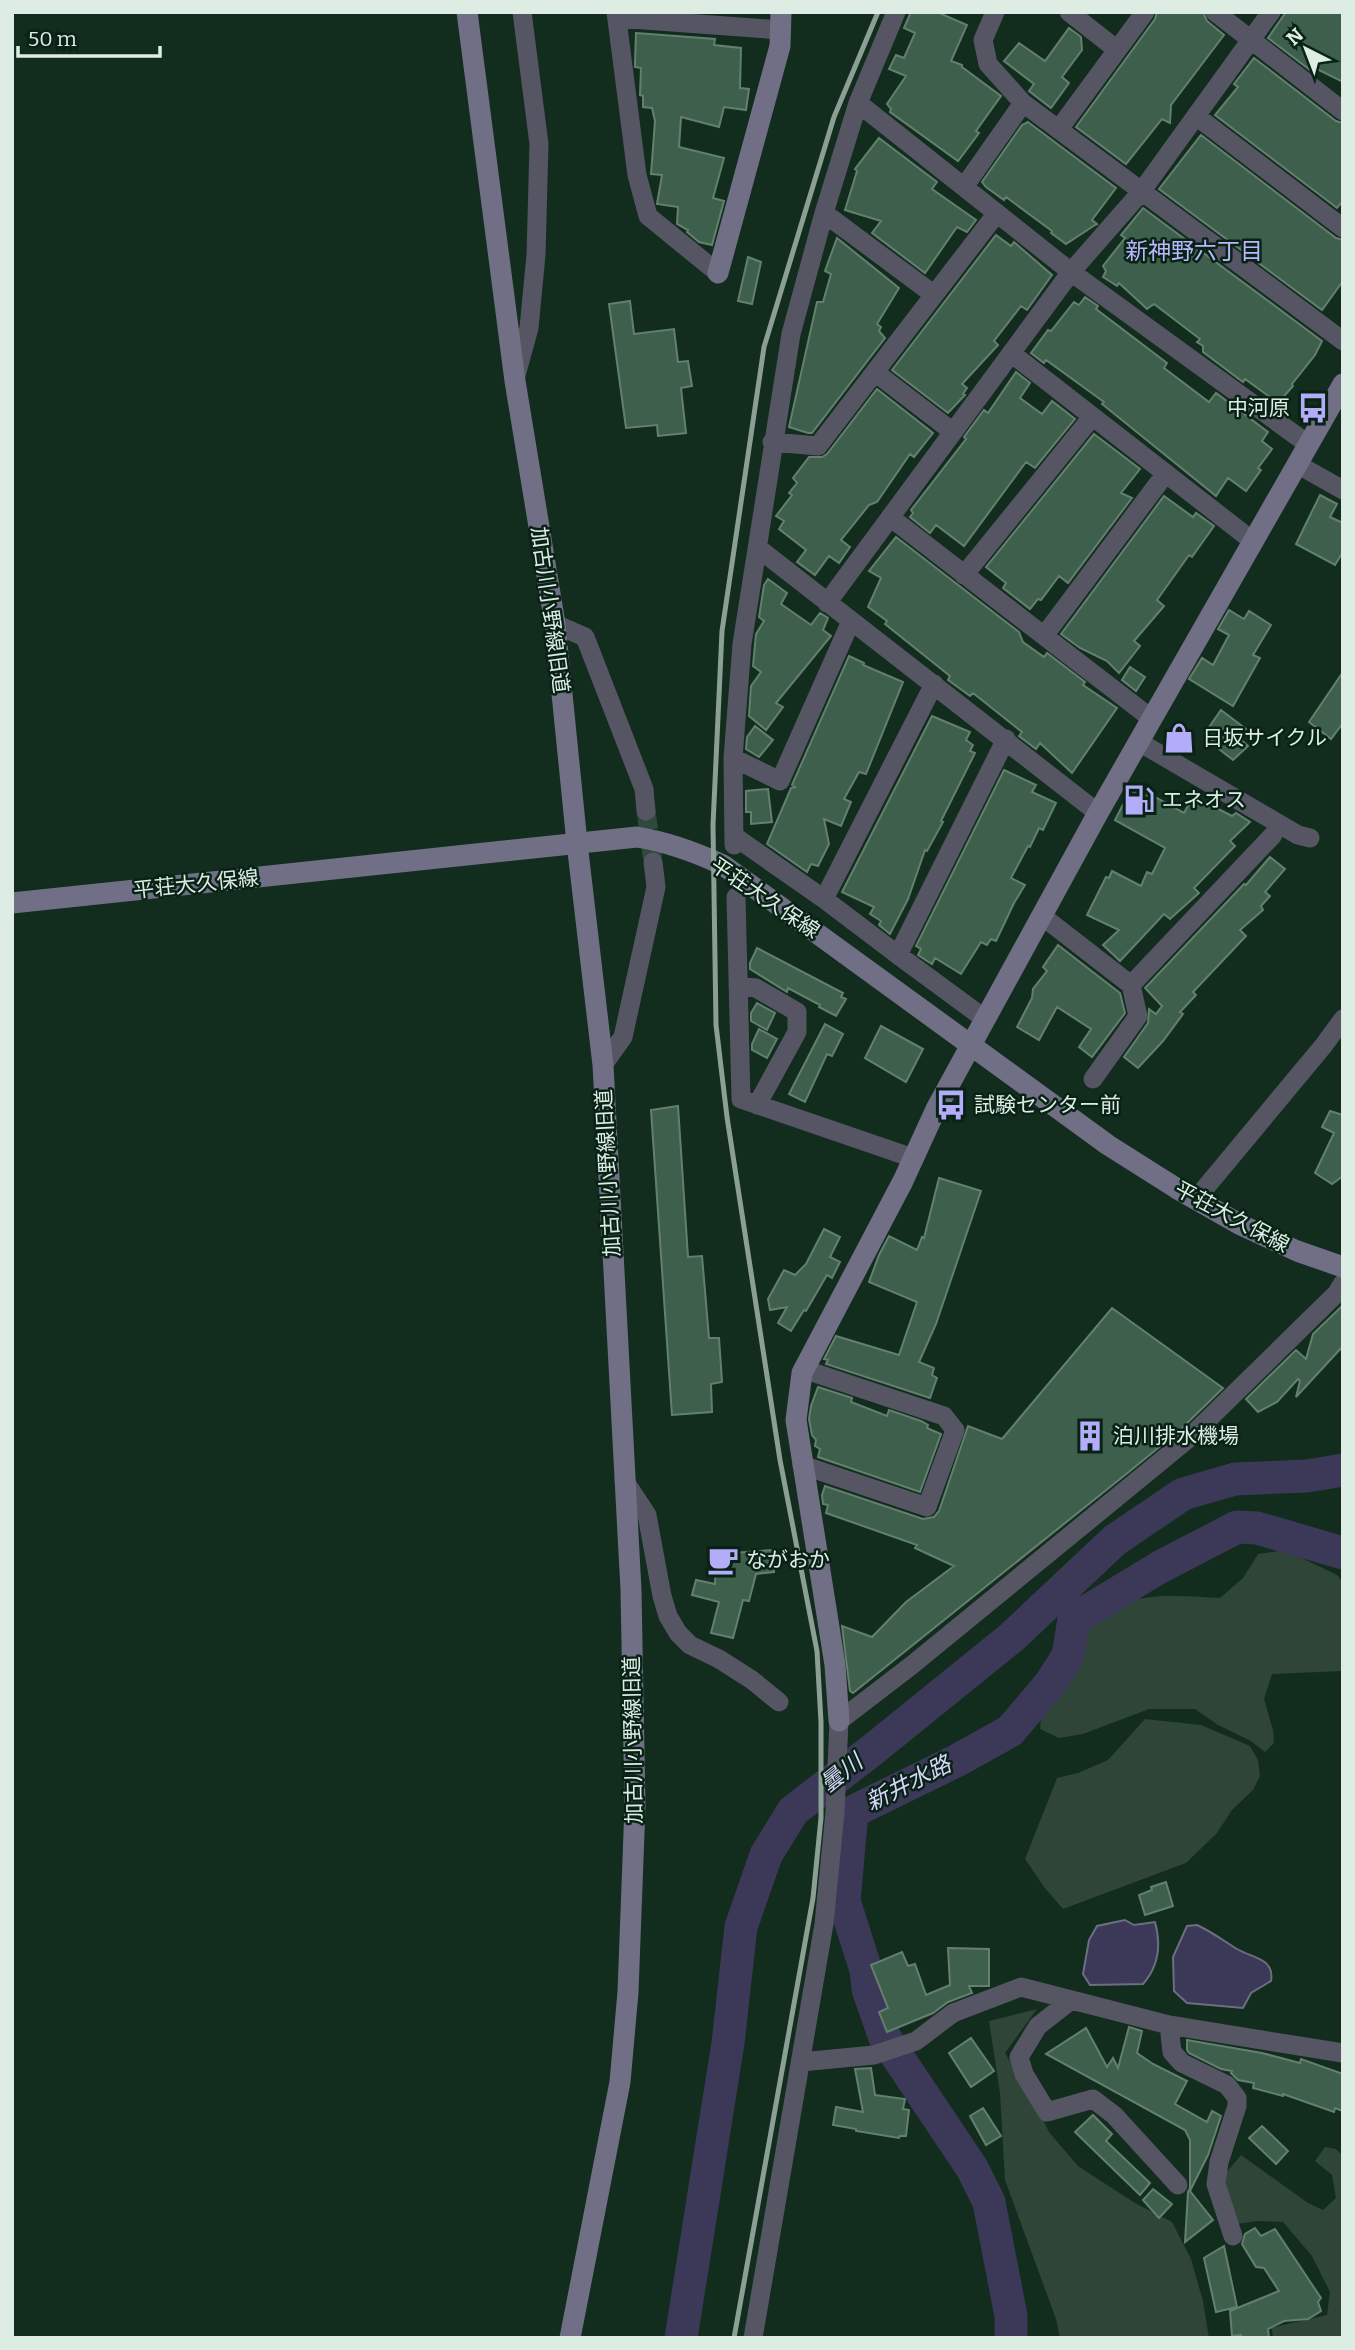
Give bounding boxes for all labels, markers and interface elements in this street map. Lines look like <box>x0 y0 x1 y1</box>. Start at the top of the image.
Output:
scale bar <box>18 14 159 58</box>
north arrow <box>1271 14 1341 84</box>
text: N <box>1282 23 1308 50</box>
text: 50 m <box>28 26 77 52</box>
district label: 新神野六丁目 <box>1125 237 1263 265</box>
bus stop icon: 中河原 <box>1296 391 1330 425</box>
place label: 中河原 <box>1227 395 1290 421</box>
street label: 加古川小野線旧道 <box>525 525 575 695</box>
shop icon: 日坂サイクル <box>1162 721 1196 755</box>
place label: 日坂サイクル <box>1202 725 1327 751</box>
fuel station icon: エネオス <box>1122 783 1156 817</box>
place label: エネオス <box>1162 787 1246 813</box>
street label: 平荘大久保線 <box>706 852 824 944</box>
street label: 平荘大久保線 <box>132 864 260 904</box>
street label: 加古川小野線旧道 <box>591 1088 625 1258</box>
bus stop icon: 試験センター前 <box>934 1088 968 1122</box>
place label: 試験センター前 <box>974 1092 1121 1118</box>
street label: 平荘大久保線 <box>1170 1176 1294 1258</box>
building icon: 泊川排水機場 <box>1073 1419 1107 1453</box>
place label: 泊川排水機場 <box>1113 1423 1239 1449</box>
cafe icon: ながおか <box>706 1543 740 1577</box>
place label: ながおか <box>746 1547 830 1573</box>
street label: 加古川小野線旧道 <box>619 1656 647 1824</box>
water label: 曇川 <box>814 1746 870 1798</box>
water label: 新井水路 <box>861 1749 957 1816</box>

